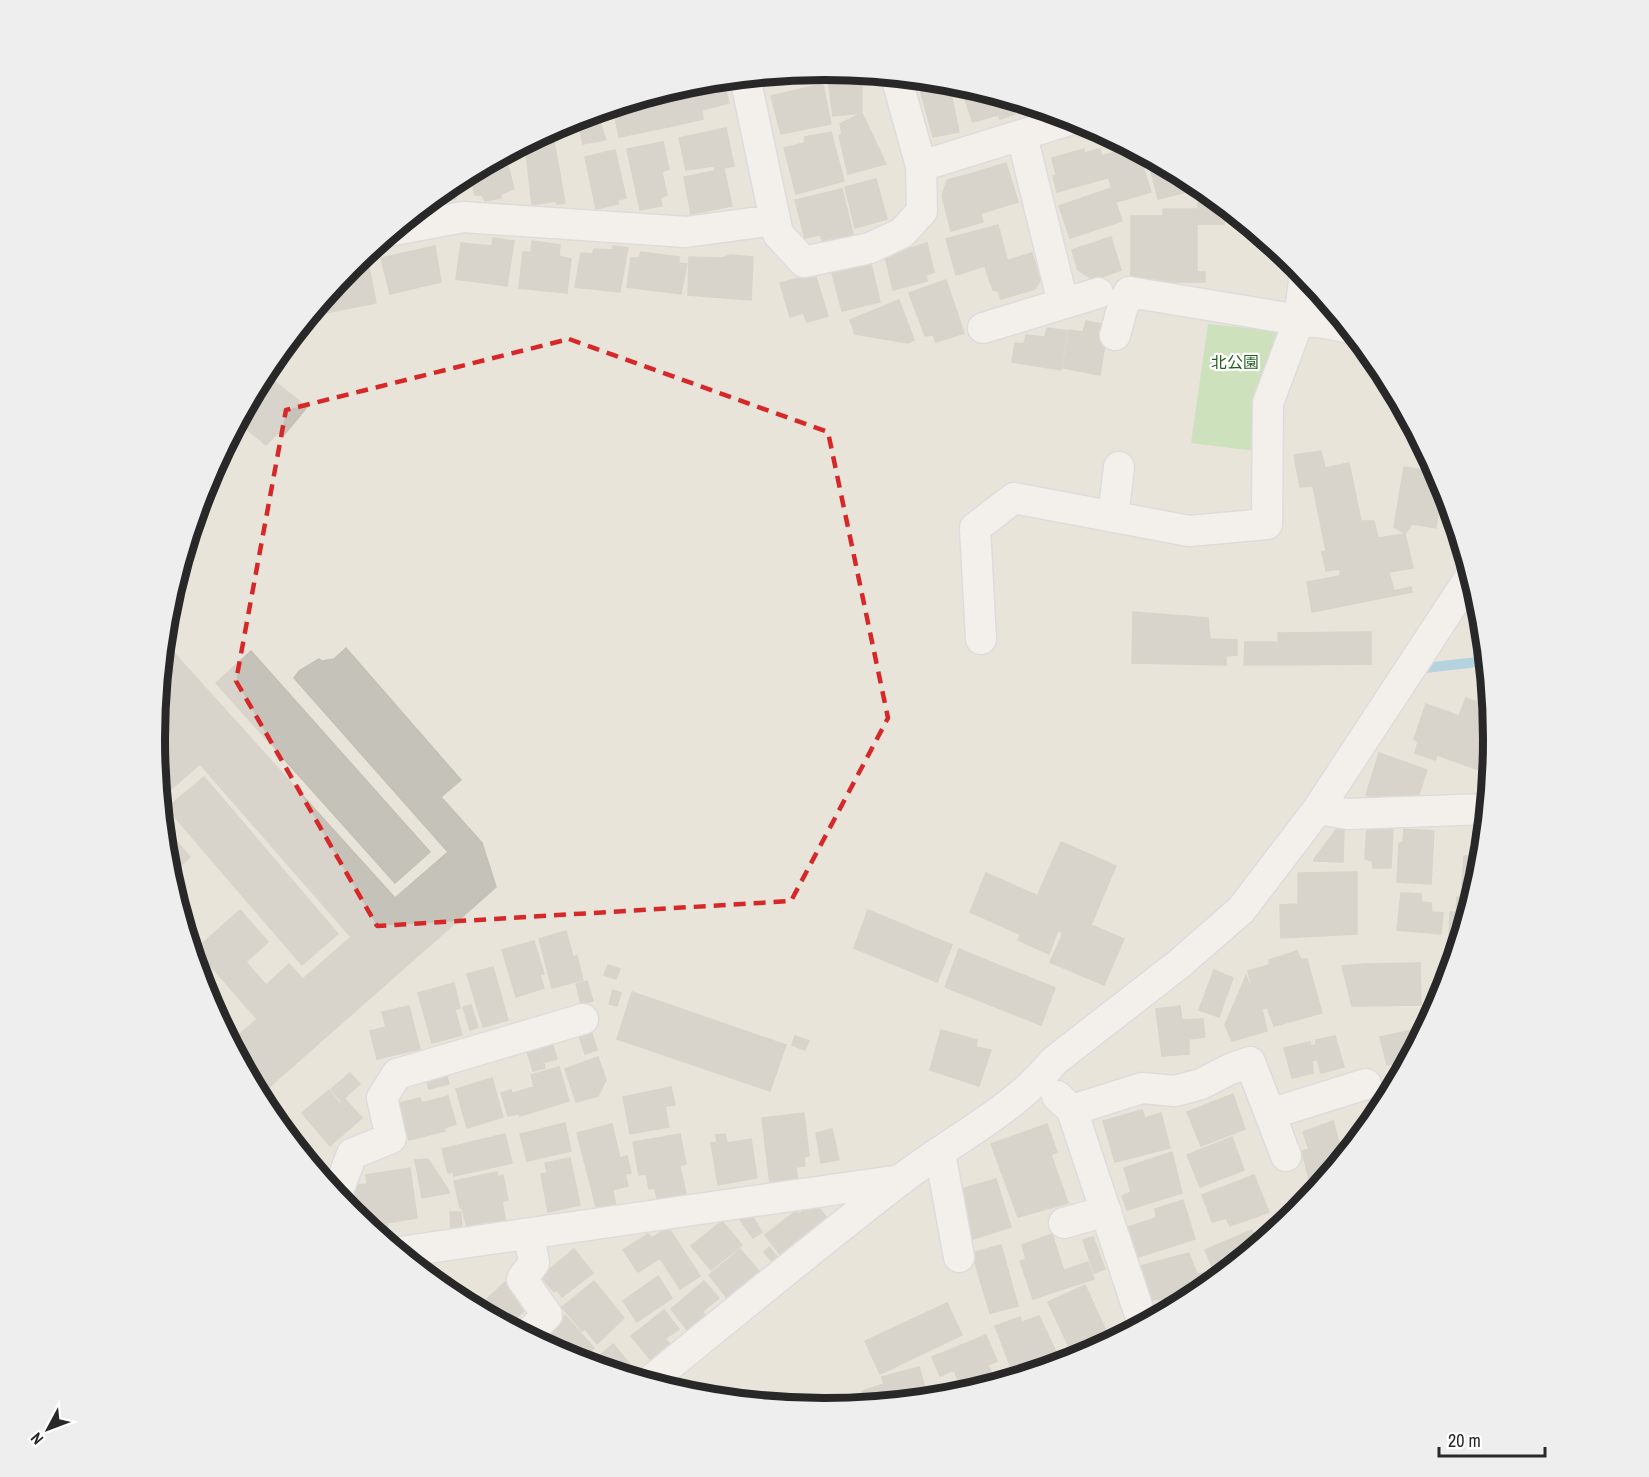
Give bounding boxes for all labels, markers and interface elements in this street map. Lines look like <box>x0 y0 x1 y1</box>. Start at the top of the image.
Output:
park label: 北公園 <box>1211 351 1259 373</box>
north arrow <box>18 1399 78 1459</box>
scale bar <box>1439 1420 1546 1458</box>
text: N <box>25 1428 48 1450</box>
text: 20 m <box>1448 1428 1481 1453</box>

